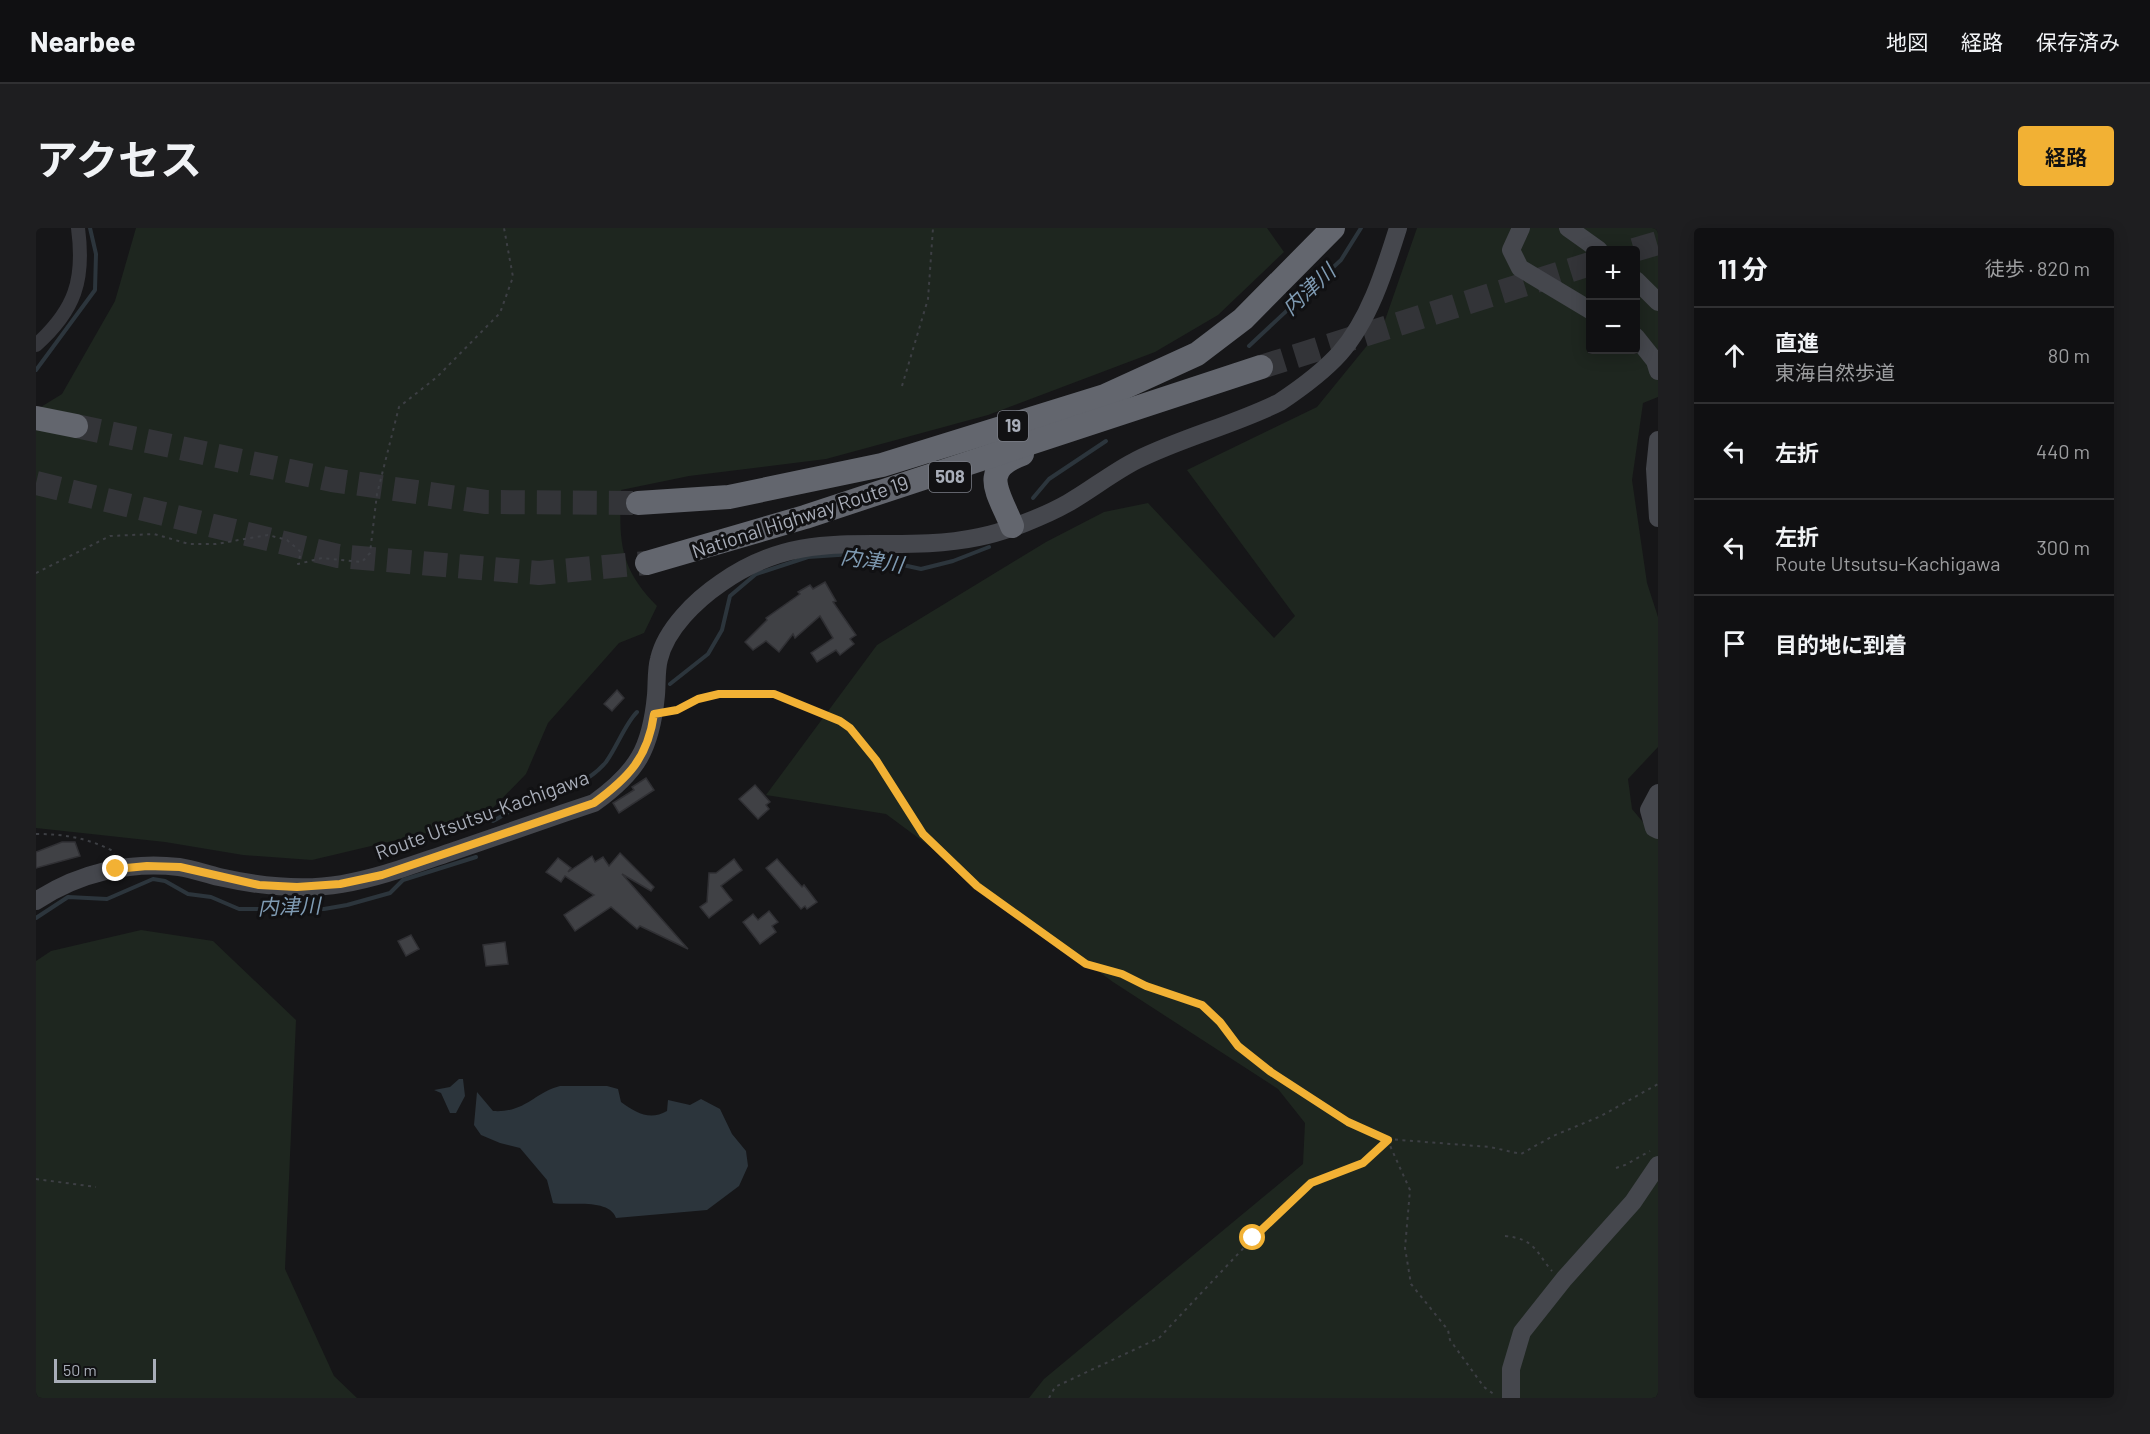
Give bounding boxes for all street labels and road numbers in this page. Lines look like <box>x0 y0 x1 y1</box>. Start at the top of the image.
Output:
road number: 19 <box>998 411 1028 441</box>
road number: 508 <box>929 462 971 492</box>
street label: National Highway Route 19 <box>688 470 911 562</box>
street label: Route Utsutsu-Kachigawa <box>372 764 592 864</box>

